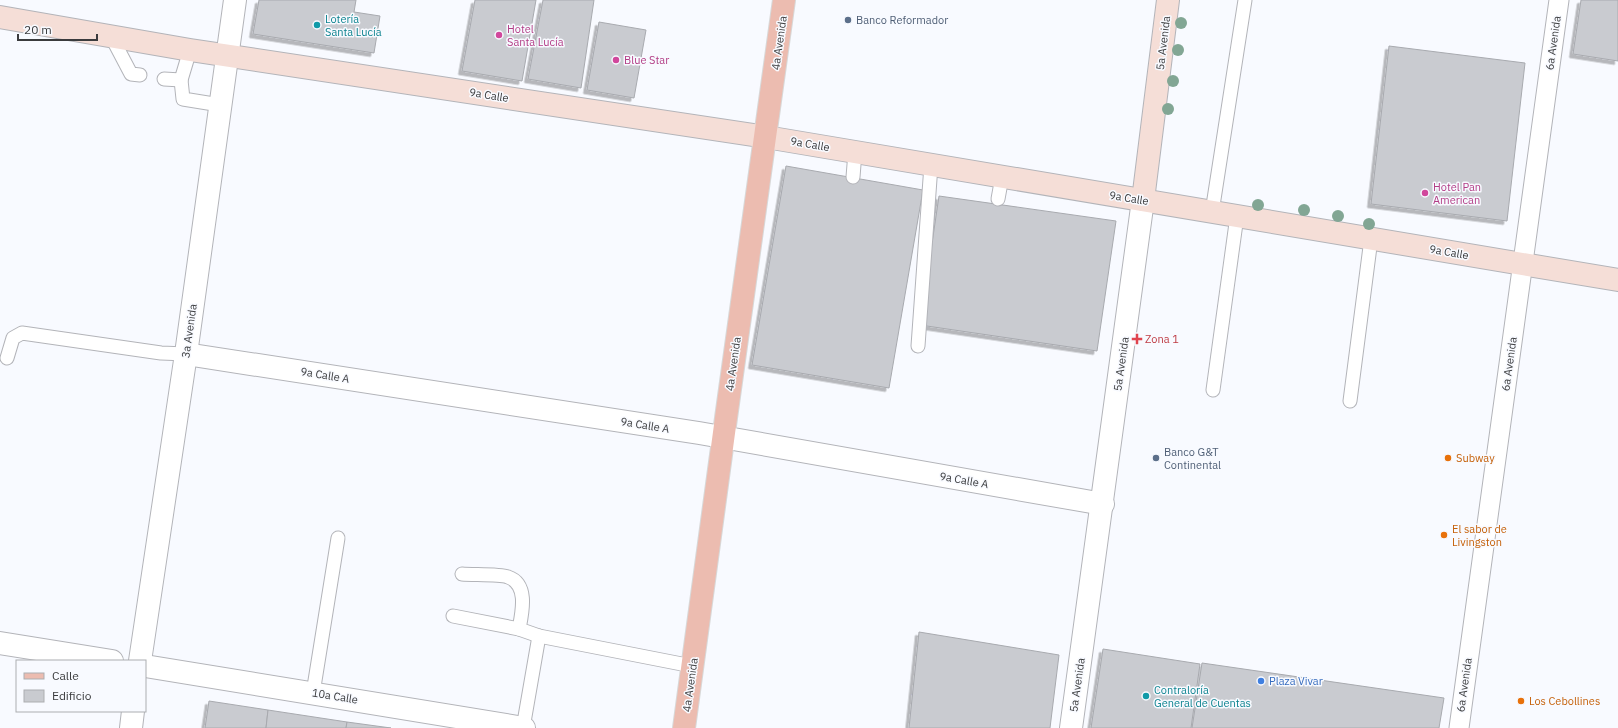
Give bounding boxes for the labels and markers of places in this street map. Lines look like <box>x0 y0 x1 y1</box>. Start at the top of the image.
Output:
place label: Lotería Santa Lucía <box>325 12 382 39</box>
place label: Banco Reformador <box>856 13 948 27</box>
marker: Banco Reformador <box>843 15 853 25</box>
marker: Lotería Santa Lucía <box>312 20 322 30</box>
place label: Hotel Santa Lucía <box>507 22 564 49</box>
marker: Hotel Santa Lucía <box>494 30 504 40</box>
place label: Blue Star <box>624 53 669 67</box>
marker: Blue Star <box>611 55 621 65</box>
place label: Hotel Pan American <box>1433 180 1481 207</box>
marker: Hotel Pan American <box>1420 188 1430 198</box>
place label: Zona 1 <box>1145 332 1179 346</box>
marker: Zona 1 <box>1132 334 1142 344</box>
place label: Banco G&T Continental <box>1164 445 1221 472</box>
place label: Subway <box>1456 451 1495 465</box>
marker: Banco G&T Continental <box>1151 453 1161 463</box>
marker: Subway <box>1443 453 1453 463</box>
place label: El sabor de Livingston <box>1452 522 1507 549</box>
marker: El sabor de Livingston <box>1439 530 1449 540</box>
place label: Plaza Vivar <box>1269 674 1323 688</box>
marker: Plaza Vivar <box>1256 676 1266 686</box>
place label: Contraloría General de Cuentas <box>1154 683 1251 710</box>
marker: Contraloría General de Cuentas <box>1141 691 1151 701</box>
place label: Los Cebollines <box>1529 694 1600 708</box>
marker: Los Cebollines <box>1516 696 1526 706</box>

